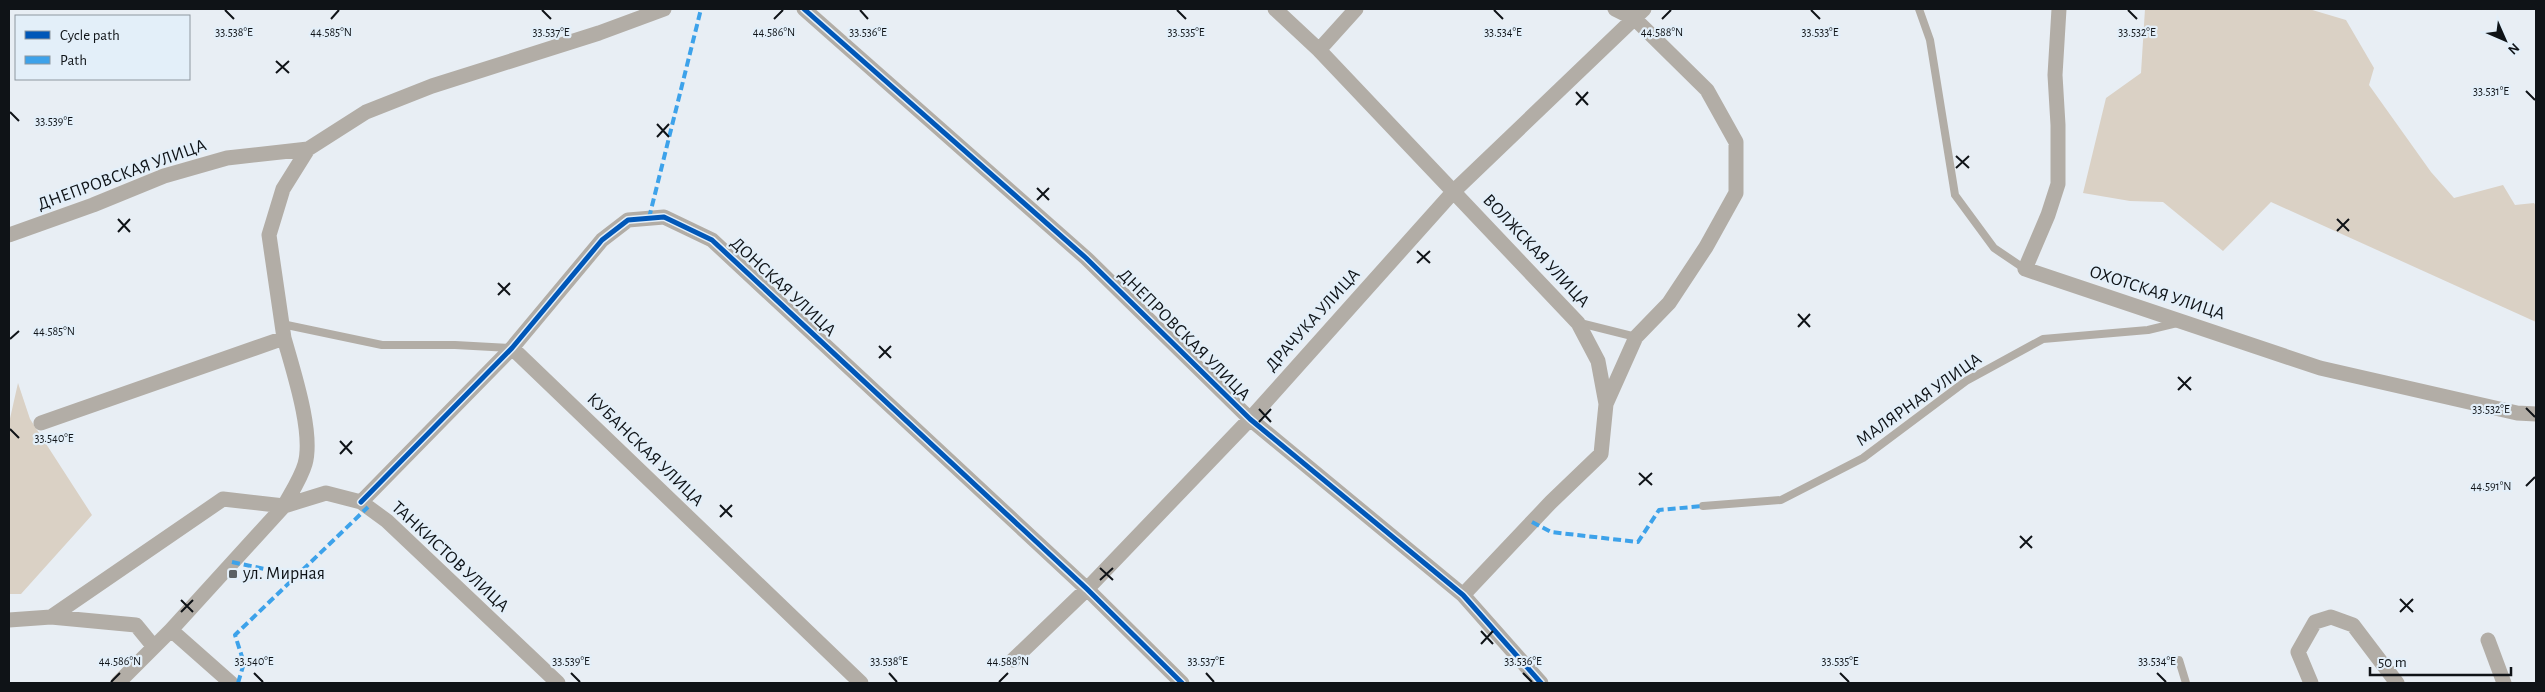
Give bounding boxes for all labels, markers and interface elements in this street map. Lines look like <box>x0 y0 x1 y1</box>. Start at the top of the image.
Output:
legend <box>15 15 190 80</box>
north arrow <box>2480 15 2530 65</box>
text: 33.538°E <box>215 26 253 38</box>
text: 44.585°N <box>310 26 352 38</box>
text: 33.537°E <box>533 26 570 38</box>
text: 44.586°N <box>753 26 795 38</box>
text: 33.536°E <box>849 26 887 38</box>
text: 33.535°E <box>1168 26 1205 38</box>
text: 33.534°E <box>1484 26 1522 38</box>
text: 44.588°N <box>1641 26 1683 38</box>
text: 33.533°E <box>1802 26 1839 38</box>
text: 33.532°E <box>2118 26 2156 38</box>
text: Cycle path <box>60 28 120 43</box>
text: N <box>2505 40 2522 57</box>
text: Path <box>60 53 87 68</box>
text: 33.531°E <box>2473 85 2509 97</box>
text: 33.539°E <box>35 115 73 127</box>
street label: ДНЕПРОВСКАЯ УЛИЦА <box>35 136 209 214</box>
street label: ВОЛЖСКАЯ УЛИЦА <box>1479 191 1593 311</box>
street label: ДОНСКАЯ УЛИЦА <box>727 234 839 340</box>
street label: ОХОТСКАЯ УЛИЦА <box>2087 263 2227 324</box>
street label: ДРАЧУКА УЛИЦА <box>1262 265 1364 375</box>
street label: ДНЕПРОВСКАЯ УЛИЦА <box>1115 266 1254 405</box>
text: 44.585°N <box>33 325 75 337</box>
street label: МАЛЯРНАЯ УЛИЦА <box>1853 350 1985 450</box>
street label: КУБАНСКАЯ УЛИЦА <box>583 390 707 510</box>
text: 33.532°E <box>2472 403 2510 415</box>
text: 33.540°E <box>34 432 74 444</box>
text: 44.591°N <box>2471 480 2511 492</box>
street label: ТАНКИСТОВ УЛИЦА <box>388 498 512 616</box>
place label: ул. Мирная <box>242 565 325 583</box>
marker: ул. Мирная <box>227 568 239 580</box>
scale bar <box>2370 644 2511 676</box>
text: 44.586°N <box>99 655 141 667</box>
text: 33.540°E <box>234 655 274 667</box>
text: 33.539°E <box>552 655 590 667</box>
text: 33.538°E <box>870 655 908 667</box>
text: 44.588°N <box>987 655 1029 667</box>
text: 33.537°E <box>1188 655 1225 667</box>
text: 33.536°E <box>1504 655 1542 667</box>
text: 33.535°E <box>1822 655 1859 667</box>
text: 33.534°E <box>2138 655 2176 667</box>
text: 50 m <box>2378 655 2407 670</box>

